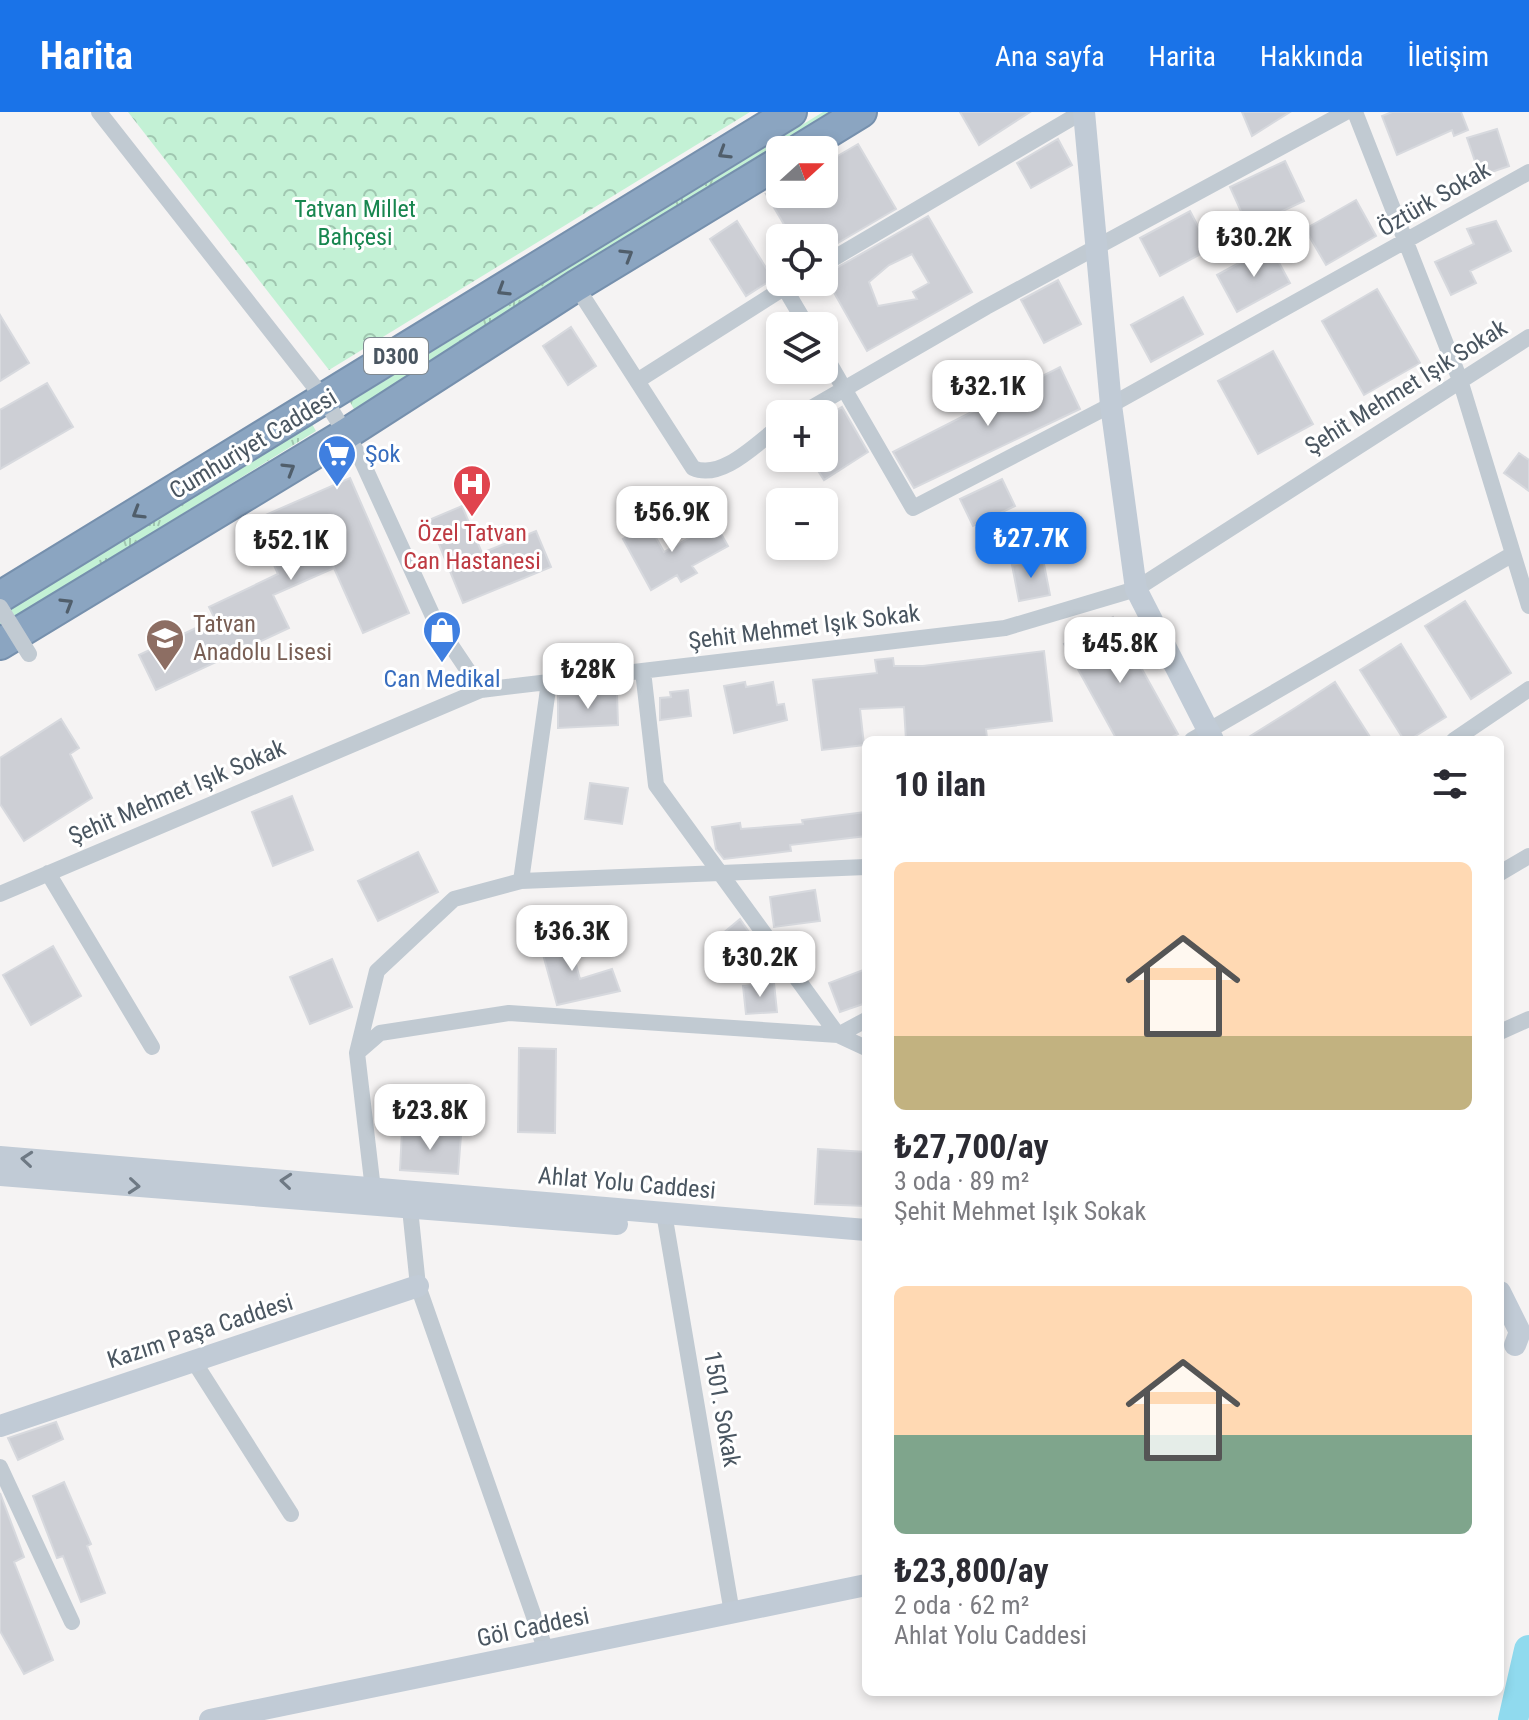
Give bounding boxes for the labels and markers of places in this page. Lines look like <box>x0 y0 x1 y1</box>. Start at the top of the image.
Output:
pin: ₺30.2K <box>1189 211 1319 279</box>
pin: ₺32.1K <box>923 360 1053 428</box>
supermarket icon: Şok <box>316 433 358 488</box>
place label: Şok <box>365 440 400 468</box>
hospital icon: Özel Tatvan Can Hastanesi <box>451 463 493 518</box>
pin: ₺56.9K <box>607 486 737 554</box>
pin: ₺27.7K <box>966 512 1096 580</box>
pin: ₺52.1K <box>226 514 356 582</box>
place label: Özel Tatvan Can Hastanesi <box>403 519 541 575</box>
shop icon: Can Medikal <box>421 609 463 664</box>
place label: Tatvan Anadolu Lisesi <box>193 610 332 666</box>
school or university icon: Tatvan Anadolu Lisesi <box>144 617 186 672</box>
pin: ₺45.8K <box>1055 617 1185 685</box>
pin: ₺28K <box>541 643 635 711</box>
place label: Can Medikal <box>384 665 500 693</box>
pin: ₺36.3K <box>507 905 637 973</box>
pin: ₺30.2K <box>695 931 825 999</box>
pin: ₺23.8K <box>365 1084 495 1152</box>

